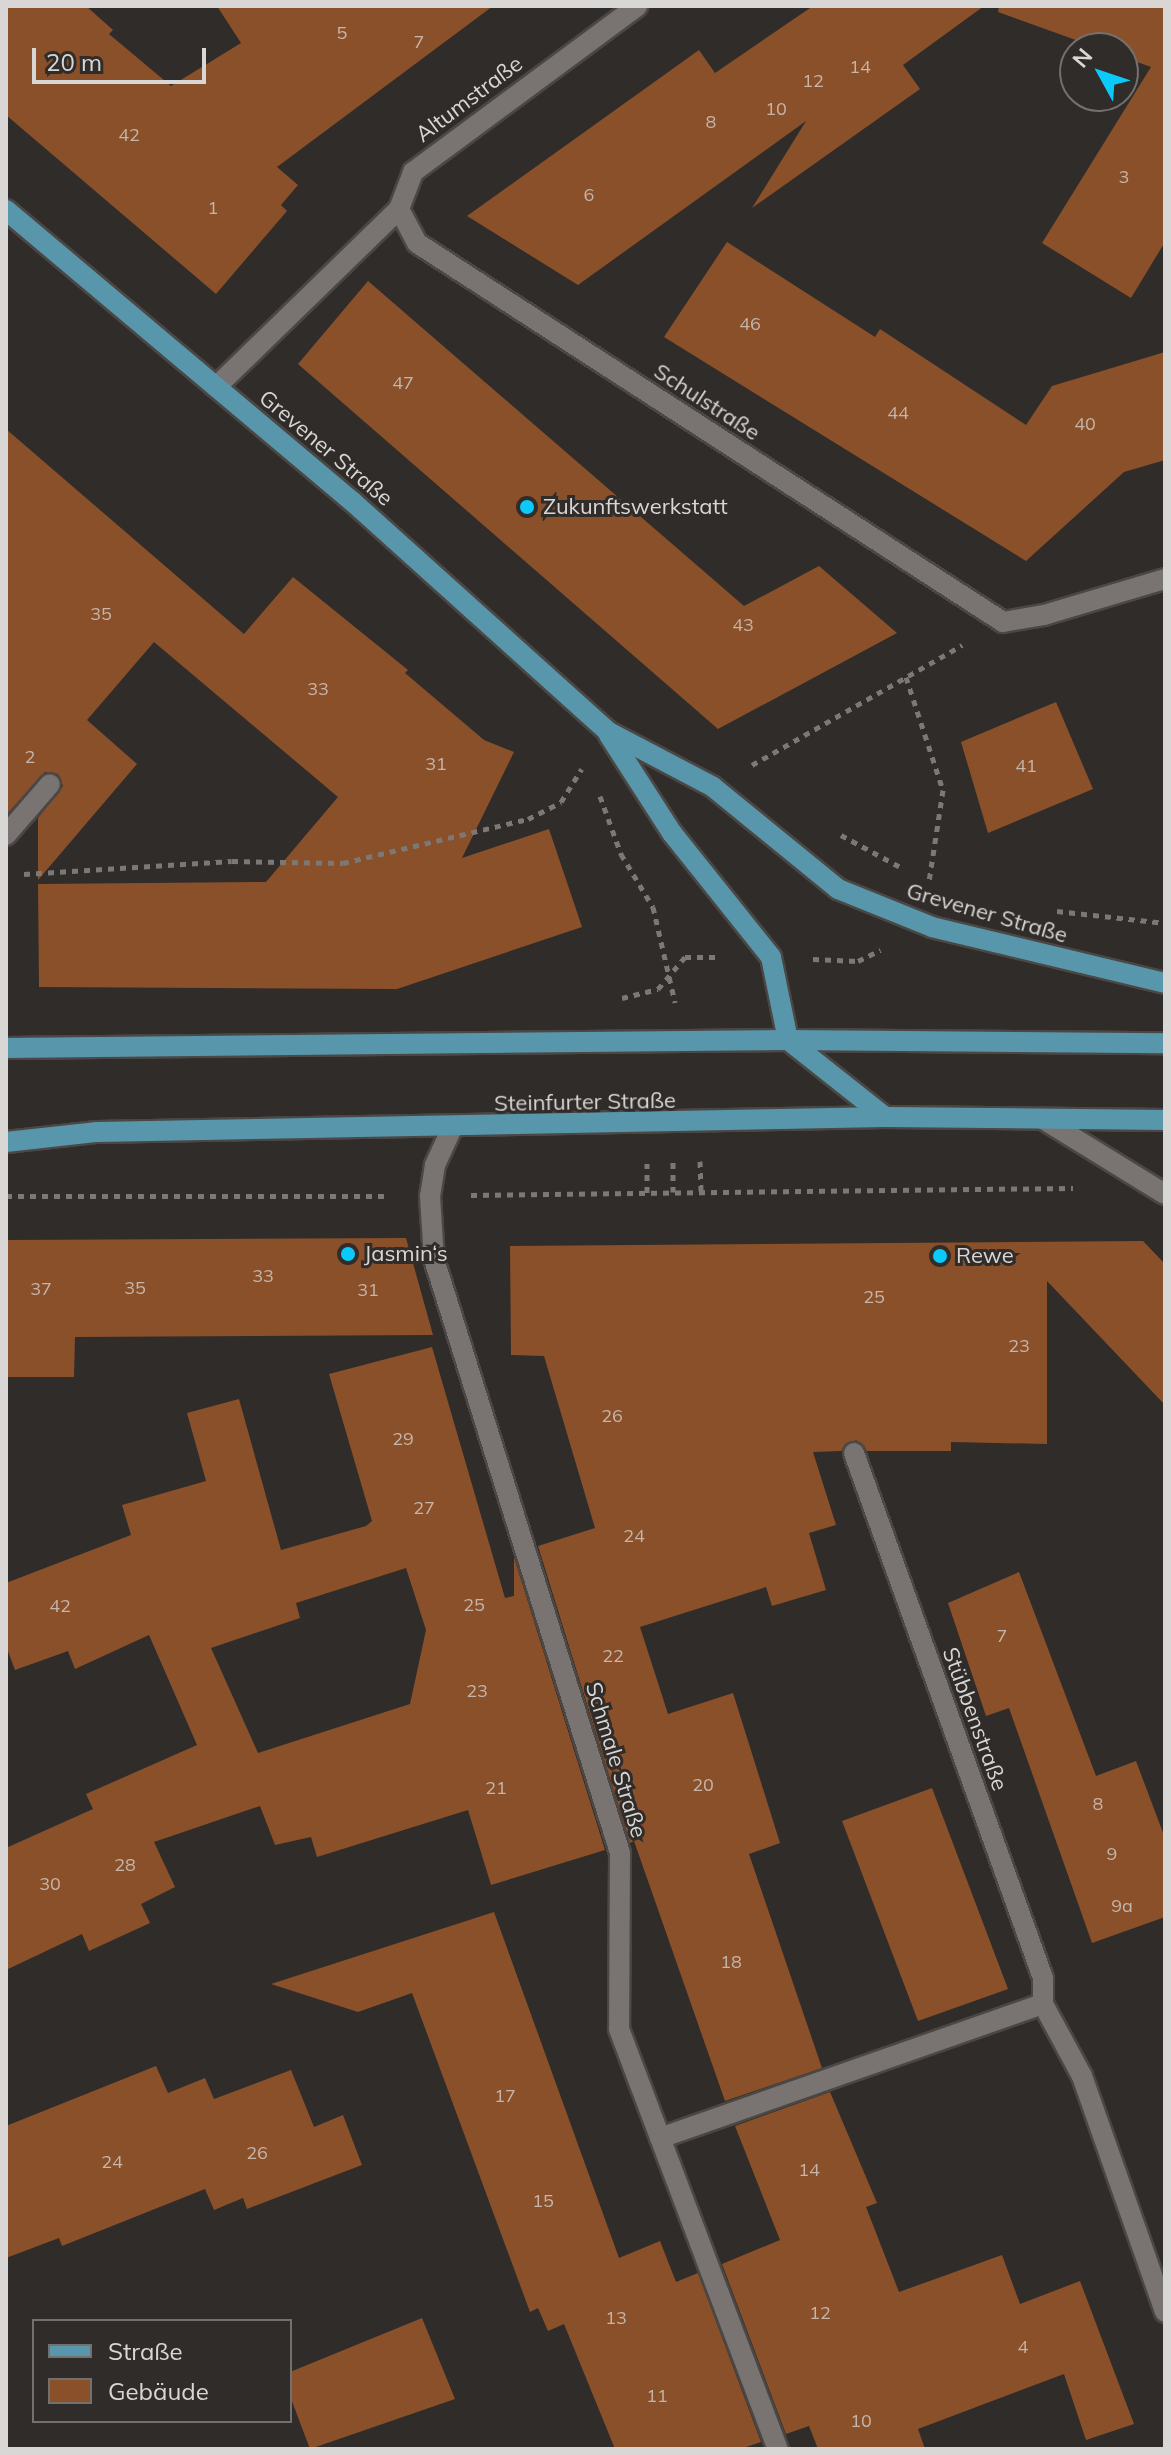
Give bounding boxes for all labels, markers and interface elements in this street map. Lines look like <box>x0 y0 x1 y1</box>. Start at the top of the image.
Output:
house number: 5 <box>337 22 347 44</box>
house number: 7 <box>414 31 424 53</box>
scale bar <box>36 32 210 82</box>
north arrow <box>1059 32 1139 112</box>
text: N <box>1066 42 1098 73</box>
text: 20 m <box>46 47 102 77</box>
street label: Altumstraße <box>410 50 528 148</box>
house number: 14 <box>849 56 871 78</box>
house number: 12 <box>802 70 824 92</box>
house number: 10 <box>765 98 787 120</box>
house number: 8 <box>706 111 716 133</box>
house number: 42 <box>118 124 140 146</box>
house number: 3 <box>1119 166 1129 188</box>
house number: 6 <box>584 184 594 206</box>
house number: 1 <box>208 197 218 219</box>
house number: 46 <box>739 313 761 335</box>
street label: Schulstraße <box>649 358 765 446</box>
house number: 47 <box>392 372 414 394</box>
street label: Grevener Straße <box>254 384 398 512</box>
house number: 44 <box>887 402 909 424</box>
house number: 40 <box>1074 413 1096 435</box>
place label: Zukunftswerkstatt <box>543 494 728 520</box>
marker: Zukunftswerkstatt <box>518 498 536 516</box>
house number: 35 <box>90 603 112 625</box>
house number: 43 <box>732 614 754 636</box>
house number: 33 <box>307 678 329 700</box>
house number: 2 <box>25 746 35 768</box>
house number: 31 <box>425 753 447 775</box>
house number: 41 <box>1015 755 1037 777</box>
street label: Grevener Straße <box>903 877 1071 949</box>
street label: Steinfurter Straße <box>494 1087 676 1117</box>
place label: Jasmin‘s <box>364 1241 448 1267</box>
place label: Rewe <box>956 1243 1014 1269</box>
marker: Jasmin‘s <box>339 1245 357 1263</box>
marker: Rewe <box>931 1247 949 1265</box>
house number: 33 <box>252 1265 274 1287</box>
house number: 35 <box>124 1277 146 1299</box>
house number: 37 <box>30 1278 52 1300</box>
house number: 31 <box>357 1279 379 1301</box>
house number: 25 <box>863 1286 885 1308</box>
house number: 23 <box>1008 1335 1030 1357</box>
house number: 26 <box>601 1405 623 1427</box>
house number: 29 <box>392 1428 414 1450</box>
house number: 27 <box>413 1497 435 1519</box>
house number: 24 <box>623 1525 645 1547</box>
house number: 25 <box>463 1594 485 1616</box>
house number: 42 <box>49 1595 71 1617</box>
house number: 7 <box>997 1625 1007 1647</box>
street label: Stübbenstraße <box>937 1644 1013 1794</box>
house number: 22 <box>602 1645 624 1667</box>
street label: Schmale Straße <box>580 1679 652 1841</box>
house number: 23 <box>466 1680 488 1702</box>
house number: 20 <box>692 1774 714 1796</box>
house number: 21 <box>485 1777 507 1799</box>
house number: 8 <box>1093 1793 1103 1815</box>
house number: 9 <box>1107 1843 1117 1865</box>
house number: 28 <box>114 1854 136 1876</box>
house number: 30 <box>39 1873 61 1895</box>
house number: 9a <box>1111 1895 1133 1917</box>
house number: 18 <box>720 1951 742 1973</box>
house number: 17 <box>494 2085 516 2107</box>
house number: 26 <box>246 2142 268 2164</box>
house number: 24 <box>101 2151 123 2173</box>
house number: 14 <box>798 2159 820 2181</box>
house number: 15 <box>532 2190 554 2212</box>
house number: 12 <box>809 2302 831 2324</box>
house number: 13 <box>605 2307 627 2329</box>
legend <box>32 2319 292 2423</box>
text: Straße <box>108 2336 183 2366</box>
house number: 4 <box>1018 2336 1028 2358</box>
text: Gebäude <box>108 2376 209 2406</box>
house number: 11 <box>646 2385 668 2407</box>
house number: 10 <box>850 2410 872 2432</box>

